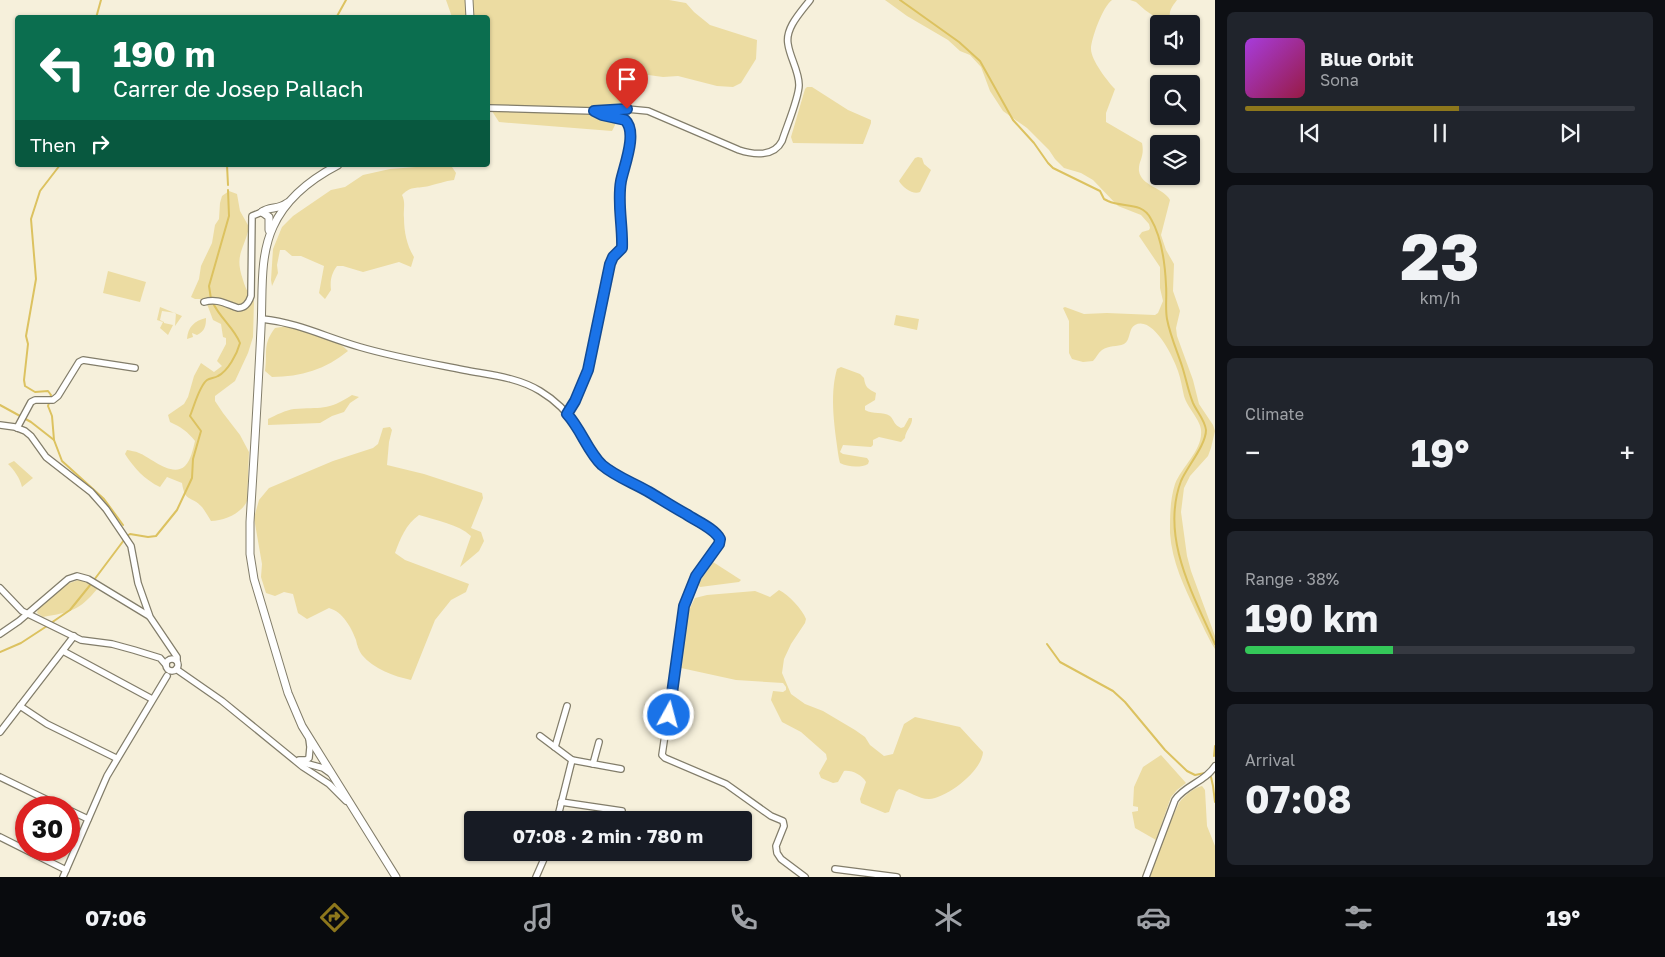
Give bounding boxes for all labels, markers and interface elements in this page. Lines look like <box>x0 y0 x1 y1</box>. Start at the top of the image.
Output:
map controls <box>1150 15 1200 185</box>
button: sound <box>1150 15 1200 65</box>
text: 190 m <box>113 33 215 75</box>
icon: left <box>30 35 95 100</box>
text: Blue Orbit <box>1320 47 1414 70</box>
pin <box>606 58 648 109</box>
icon: arrive <box>613 65 641 93</box>
text: Sona <box>1320 70 1359 90</box>
text: Carrer de Josep Pallach <box>113 75 363 102</box>
button: search <box>1150 75 1200 125</box>
icon: previous <box>1296 119 1324 147</box>
icon: pause <box>1426 119 1454 147</box>
icon: next <box>1556 119 1584 147</box>
icon: right <box>86 130 114 158</box>
text: Then <box>30 133 76 156</box>
button: layers <box>1150 135 1200 185</box>
text: 23 <box>1400 216 1480 294</box>
text: km/h <box>1420 288 1460 308</box>
text: Climate <box>1245 404 1304 424</box>
text: 19° <box>1411 430 1469 475</box>
text: − <box>1245 436 1260 469</box>
text: + <box>1620 436 1635 469</box>
text: Range · 38% <box>1245 569 1339 589</box>
text: 190 km <box>1245 595 1378 640</box>
position arrow <box>642 688 694 740</box>
text: Arrival <box>1245 750 1295 770</box>
text: 07:08 <box>1245 776 1352 821</box>
speed limit sign: 30 <box>15 796 80 861</box>
text: 07:08 · 2 min · 780 m <box>513 824 703 847</box>
icon: directions <box>317 900 352 935</box>
icon: music <box>521 900 556 935</box>
icon: phone <box>726 900 761 935</box>
icon: climate <box>931 900 966 935</box>
icon: car <box>1136 900 1171 935</box>
icon: filters <box>1341 900 1376 935</box>
text: 07:06 <box>85 904 147 931</box>
text: 19° <box>1546 904 1580 931</box>

